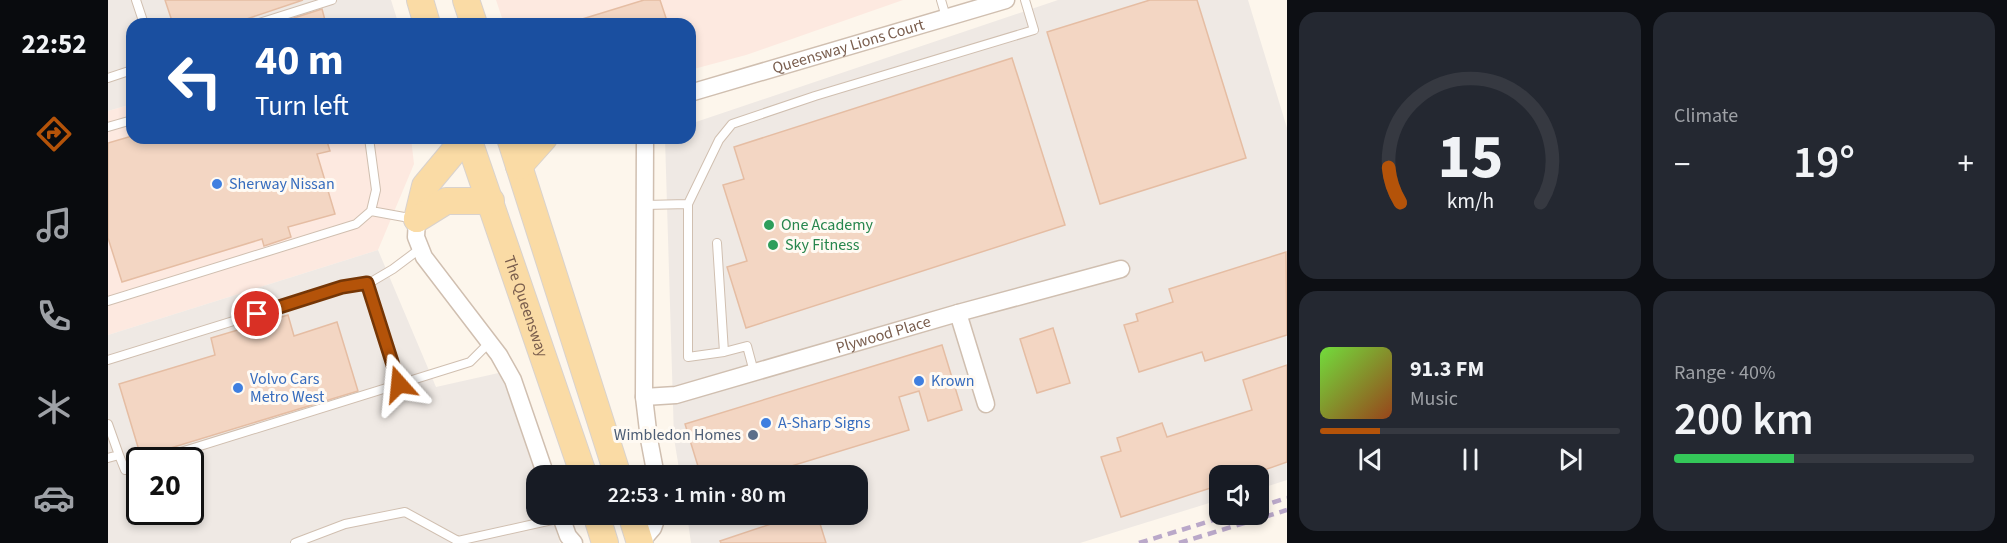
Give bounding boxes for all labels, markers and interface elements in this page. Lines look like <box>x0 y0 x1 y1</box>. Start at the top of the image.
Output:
street label: Queensway Lions Court <box>770 13 927 79</box>
text: 22:52 <box>21 25 87 64</box>
text: 40 m <box>255 31 344 91</box>
icon: left <box>156 42 234 120</box>
text: Turn left <box>255 87 349 126</box>
text: Climate <box>1674 102 1738 130</box>
icon: directions <box>33 113 75 155</box>
text: 15 <box>1437 113 1503 202</box>
text: 19° <box>1793 131 1855 195</box>
text: − <box>1674 141 1690 188</box>
text: + <box>1958 141 1974 188</box>
place label: Sherway Nissan <box>229 173 335 195</box>
marker: Sherway Nissan <box>210 177 224 191</box>
text: km/h <box>1446 186 1494 217</box>
icon: music <box>33 204 75 246</box>
place label: One Academy <box>781 214 873 236</box>
marker: One Academy <box>762 218 776 232</box>
place label: Sky Fitness <box>785 234 860 256</box>
marker: Sky Fitness <box>766 238 780 252</box>
street label: The Queensway <box>498 253 554 361</box>
pin <box>231 288 282 339</box>
icon: phone <box>33 295 75 337</box>
icon: arrive <box>240 297 273 330</box>
street label: Plywood Place <box>833 310 933 359</box>
position arrow <box>367 352 431 416</box>
text: 91.3 FM <box>1410 353 1484 385</box>
text: Range · 40% <box>1674 359 1775 387</box>
place label: Volvo Cars Metro West <box>250 368 325 408</box>
place label: Krown <box>931 370 975 392</box>
marker: Krown <box>912 374 926 388</box>
marker: Volvo Cars Metro West <box>231 381 245 395</box>
text: Music <box>1410 385 1458 413</box>
icon: climate <box>33 386 75 428</box>
text: 200 km <box>1674 388 1814 452</box>
place label: A-Sharp Signs <box>778 412 871 434</box>
marker: A-Sharp Signs <box>759 416 773 430</box>
place label: Wimbledon Homes <box>614 424 741 446</box>
marker: Wimbledon Homes <box>746 428 760 442</box>
icon: previous <box>1354 443 1387 476</box>
icon: pause <box>1454 443 1487 476</box>
icon: next <box>1554 443 1587 476</box>
speed limit sign: 20 <box>126 447 204 525</box>
map controls <box>1209 465 1269 525</box>
button: sound <box>1209 465 1269 525</box>
icon: car <box>33 477 75 519</box>
text: 22:53 · 1 min · 80 m <box>608 479 786 511</box>

